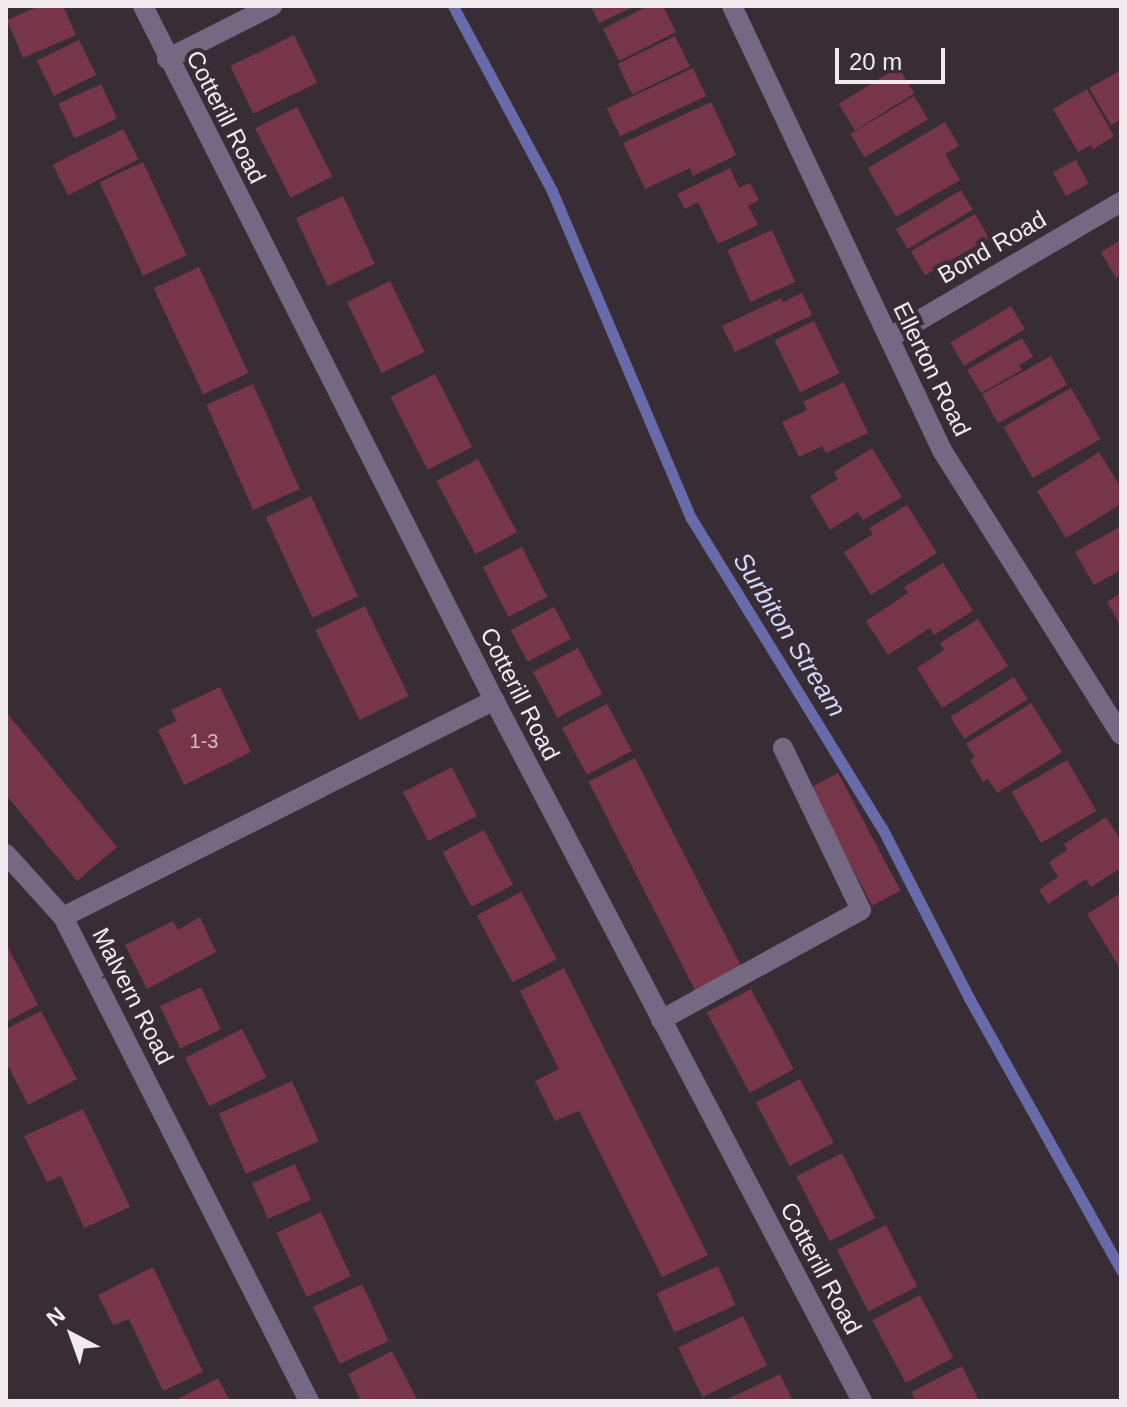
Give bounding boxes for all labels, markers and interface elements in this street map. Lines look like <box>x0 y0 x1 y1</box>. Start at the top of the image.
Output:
scale bar <box>839 32 949 82</box>
street label: Cotterill Road <box>180 46 272 188</box>
text: 20 m <box>849 48 902 75</box>
street label: Bond Road <box>933 205 1051 289</box>
street label: Ellerton Road <box>887 297 977 441</box>
water label: Surbiton Stream <box>726 547 852 723</box>
street label: Cotterill Road <box>474 623 566 765</box>
house number: 1-3 <box>190 729 218 753</box>
street label: Malvern Road <box>86 923 180 1069</box>
street label: Cotterill Road <box>774 1197 868 1339</box>
north arrow <box>32 1295 112 1375</box>
text: N <box>42 1302 70 1331</box>

